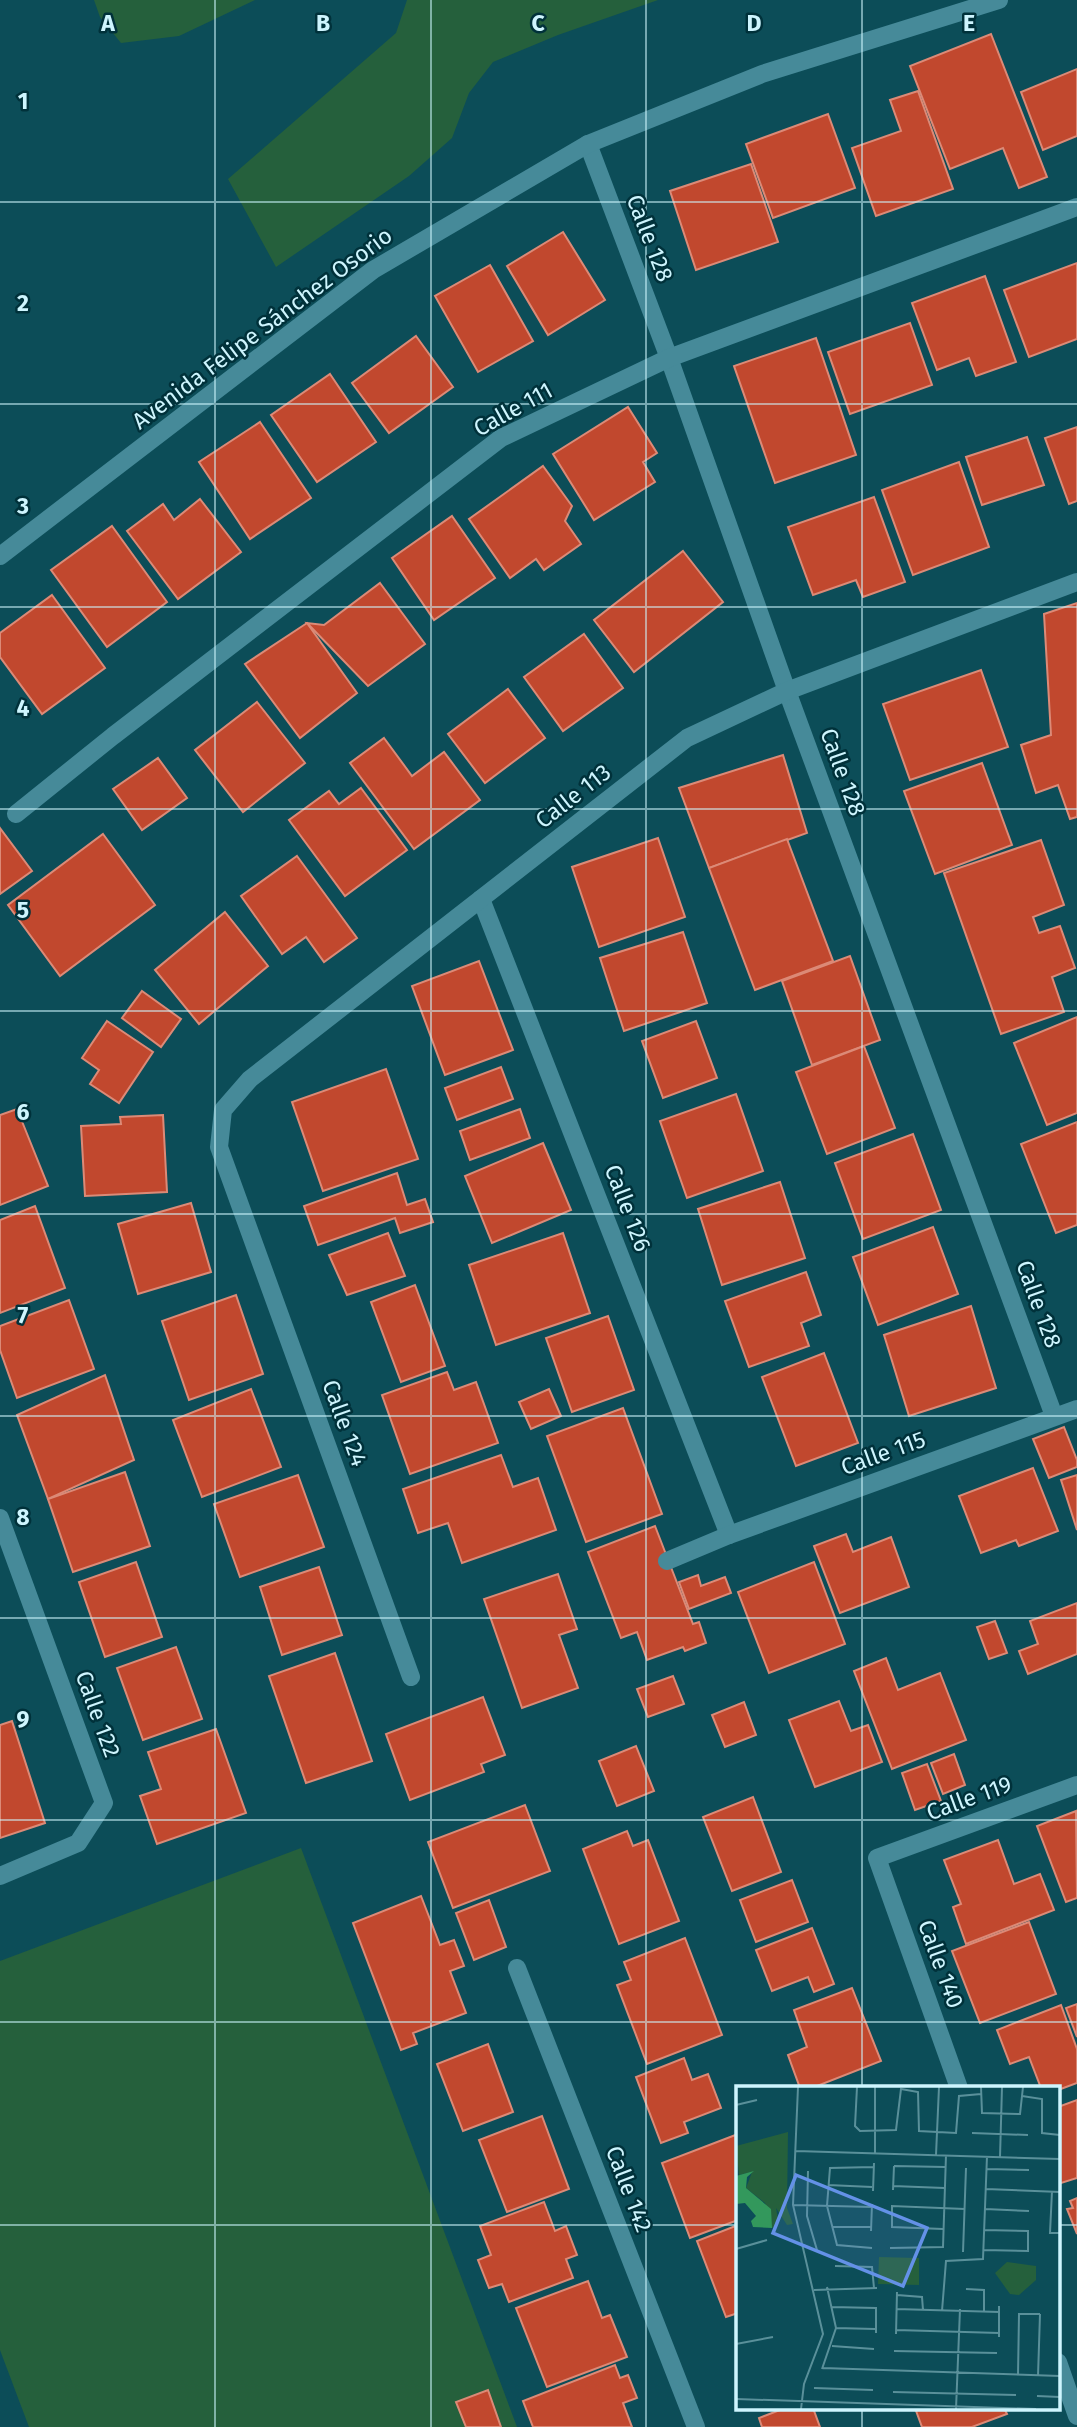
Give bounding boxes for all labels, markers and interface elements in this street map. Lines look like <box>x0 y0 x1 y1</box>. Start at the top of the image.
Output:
text: A <box>100 9 115 37</box>
text: B <box>316 9 330 37</box>
text: C <box>531 9 545 37</box>
text: D <box>747 9 762 37</box>
text: E <box>963 9 975 37</box>
text: 1 <box>18 87 28 115</box>
street label: Calle 128 <box>621 191 679 285</box>
street label: Avenida Felipe Sánchez Osorio <box>127 221 397 435</box>
text: 2 <box>17 289 29 317</box>
street label: Calle 111 <box>469 376 557 442</box>
text: 3 <box>16 492 29 520</box>
text: 4 <box>17 694 30 722</box>
street label: Calle 128 <box>814 724 872 820</box>
street label: Calle 113 <box>530 758 616 834</box>
text: 5 <box>17 896 29 924</box>
text: 6 <box>17 1098 30 1126</box>
street label: Calle 126 <box>599 1161 657 1255</box>
street label: Calle 128 <box>1010 1256 1068 1352</box>
text: 7 <box>18 1301 29 1329</box>
street label: Calle 124 <box>316 1376 374 1470</box>
street label: Calle 115 <box>837 1425 929 1481</box>
text: 8 <box>16 1503 30 1531</box>
street label: Calle 122 <box>70 1667 126 1761</box>
text: 9 <box>17 1705 30 1733</box>
street label: Calle 119 <box>923 1770 1015 1826</box>
street label: Calle 140 <box>912 1916 970 2012</box>
inset map <box>736 2086 1060 2410</box>
street label: Calle 142 <box>600 2142 658 2236</box>

